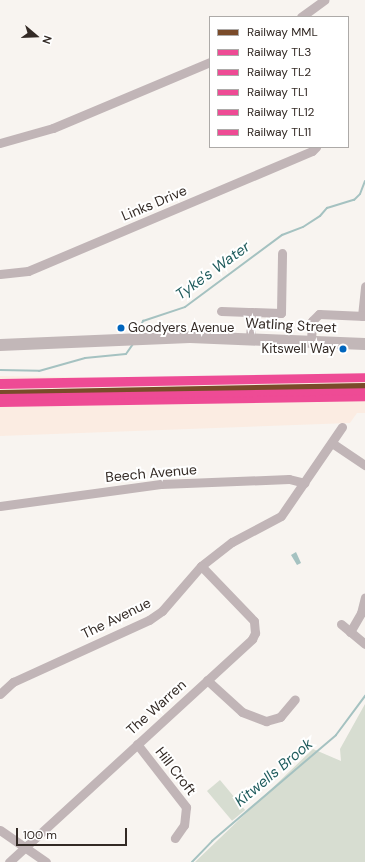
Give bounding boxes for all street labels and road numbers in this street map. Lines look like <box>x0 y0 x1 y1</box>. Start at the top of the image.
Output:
street label: Links Drive <box>119 182 189 224</box>
street label: Watling Street <box>245 314 337 336</box>
street label: Beech Avenue <box>105 461 197 485</box>
street label: The Avenue <box>79 594 153 642</box>
street label: The Warren <box>123 676 189 738</box>
street label: Hill Croft <box>152 744 200 798</box>

